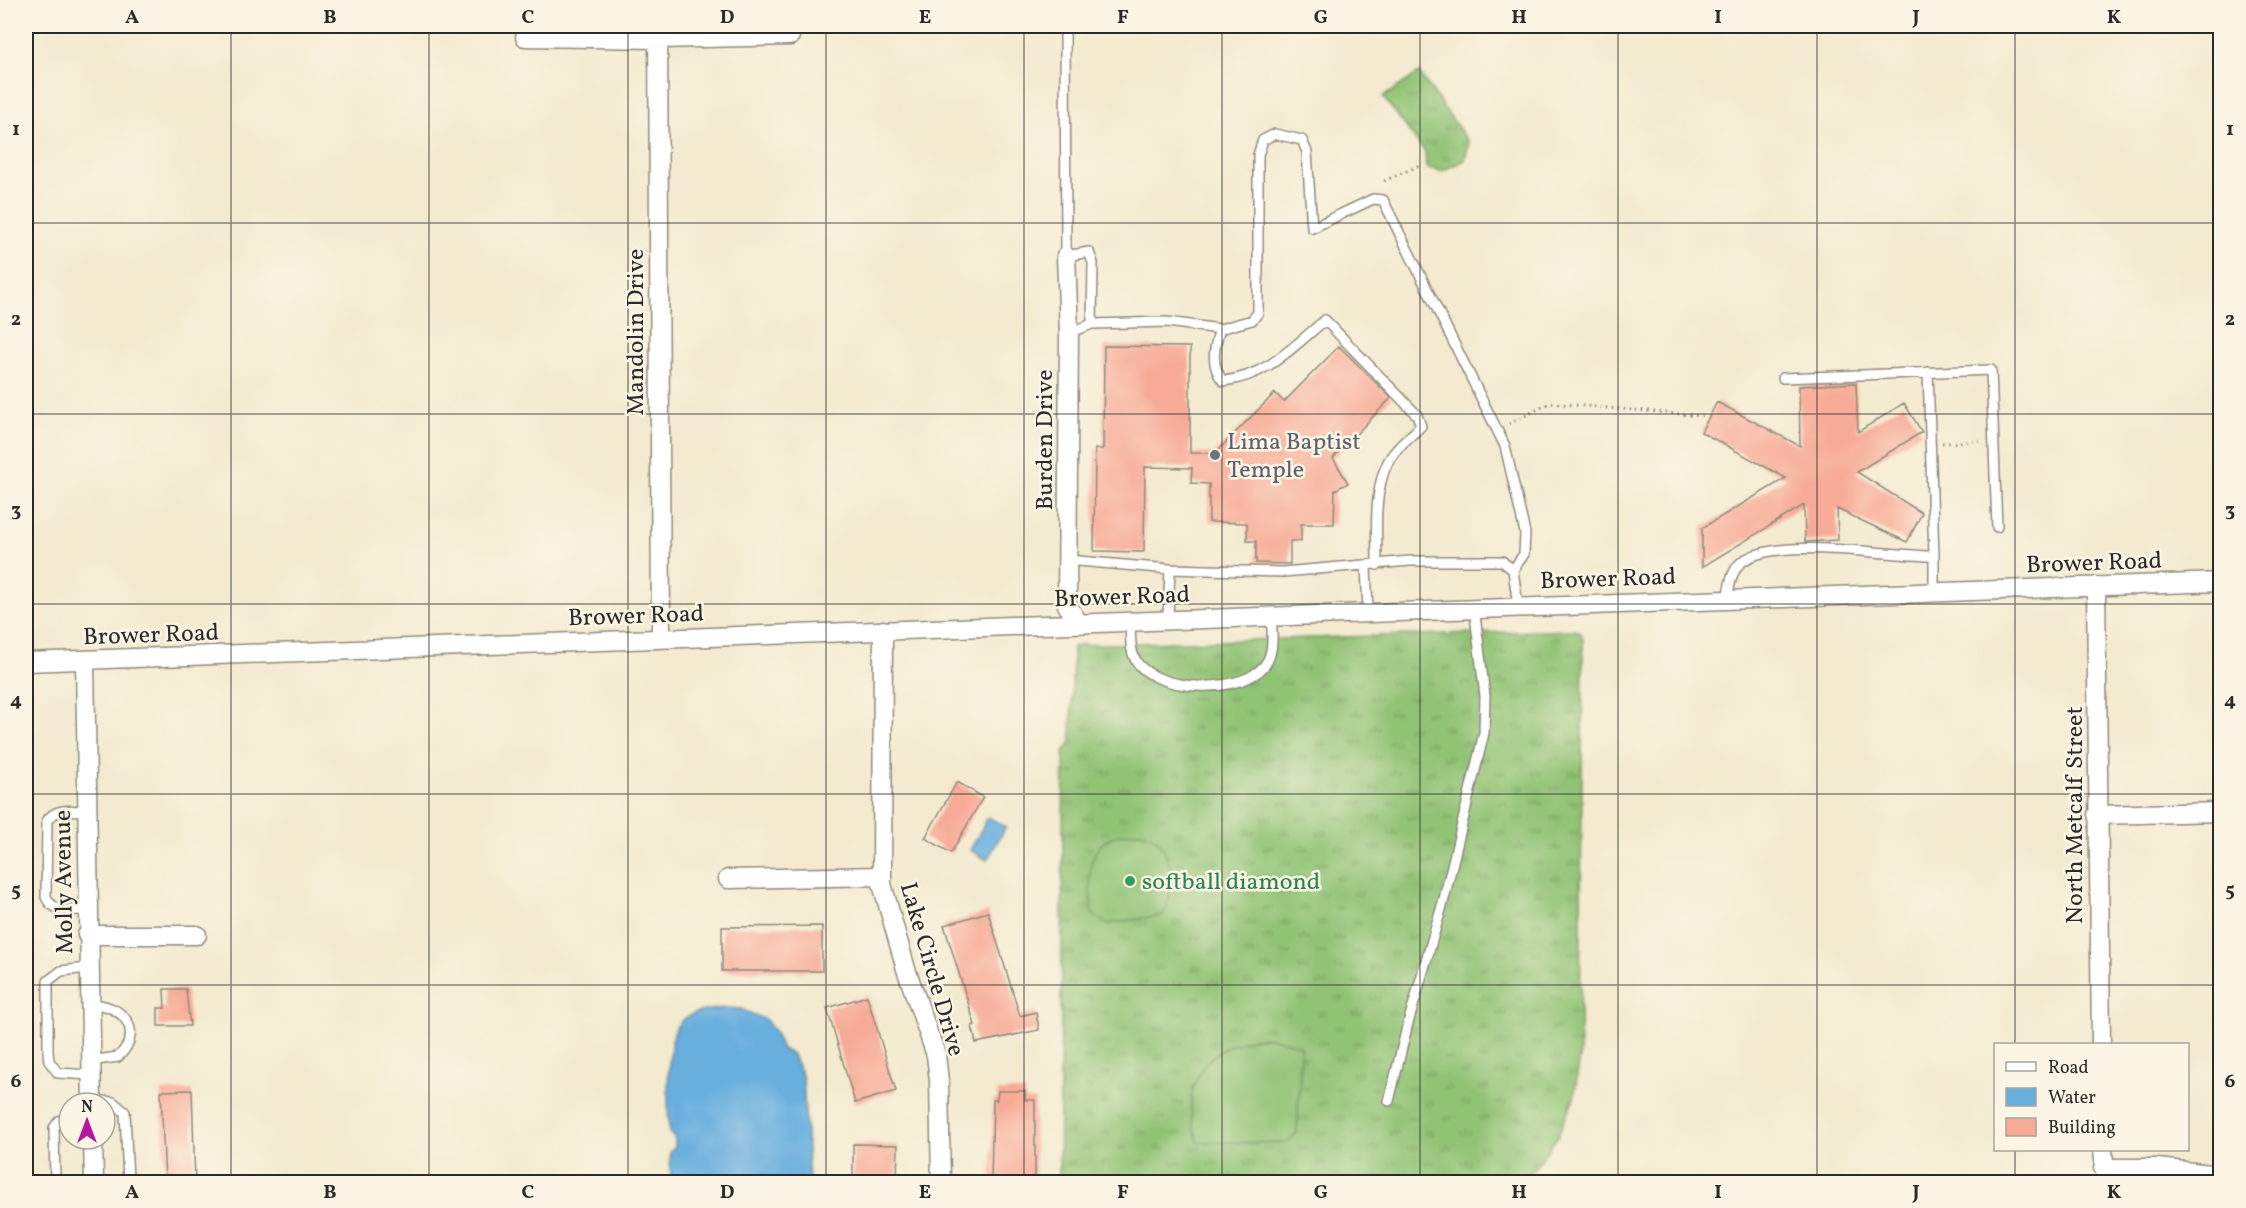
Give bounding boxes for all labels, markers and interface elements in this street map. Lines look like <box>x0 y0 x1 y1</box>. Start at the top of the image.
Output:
text: A <box>125 4 139 32</box>
text: B <box>323 4 337 32</box>
text: C <box>522 4 535 32</box>
text: D <box>720 4 734 32</box>
text: E <box>919 4 931 32</box>
text: F <box>1117 4 1129 32</box>
text: G <box>1314 4 1328 32</box>
text: H <box>1511 4 1527 32</box>
text: I <box>1714 4 1722 32</box>
text: J <box>1911 4 1920 32</box>
text: K <box>2107 4 2122 32</box>
text: 1 <box>12 116 20 144</box>
text: 1 <box>2226 116 2234 144</box>
street label: Mandolin Drive <box>620 249 654 415</box>
text: 2 <box>11 306 21 334</box>
text: 2 <box>2225 306 2235 334</box>
street label: Burden Drive <box>1029 369 1063 511</box>
place label: Lima Baptist Temple <box>1227 426 1361 488</box>
marker: Lima Baptist Temple <box>1208 448 1222 462</box>
text: 3 <box>11 497 21 525</box>
text: 3 <box>2225 497 2235 525</box>
street label: Brower Road <box>2025 545 2163 583</box>
street label: Brower Road <box>1539 561 1677 599</box>
street label: Brower Road <box>1053 579 1191 617</box>
street label: Brower Road <box>567 598 705 636</box>
street label: Brower Road <box>82 617 220 655</box>
text: 4 <box>10 687 22 715</box>
text: 4 <box>2224 687 2236 715</box>
street label: North Metcalf Street <box>2059 706 2093 924</box>
street label: Molly Avenue <box>47 810 83 954</box>
place label: softball diamond <box>1142 866 1320 900</box>
marker: softball diamond <box>1123 874 1137 888</box>
text: 5 <box>11 877 21 905</box>
text: 5 <box>2225 877 2235 905</box>
street label: Lake Circle Drive <box>890 879 972 1060</box>
legend <box>1994 1043 2189 1151</box>
text: Road <box>2048 1056 2089 1081</box>
text: 6 <box>11 1068 22 1096</box>
text: 6 <box>2225 1068 2236 1096</box>
text: Water <box>2048 1086 2096 1111</box>
north arrow <box>57 1091 117 1151</box>
text: N <box>81 1097 93 1119</box>
text: Building <box>2048 1116 2116 1141</box>
text: A <box>125 1179 139 1207</box>
text: B <box>323 1179 337 1207</box>
text: C <box>522 1179 535 1207</box>
text: D <box>720 1179 734 1207</box>
text: E <box>919 1179 931 1207</box>
text: F <box>1117 1179 1129 1207</box>
text: G <box>1314 1179 1328 1207</box>
text: H <box>1511 1179 1527 1207</box>
text: I <box>1714 1179 1722 1207</box>
text: J <box>1911 1179 1920 1207</box>
text: K <box>2107 1179 2122 1207</box>

